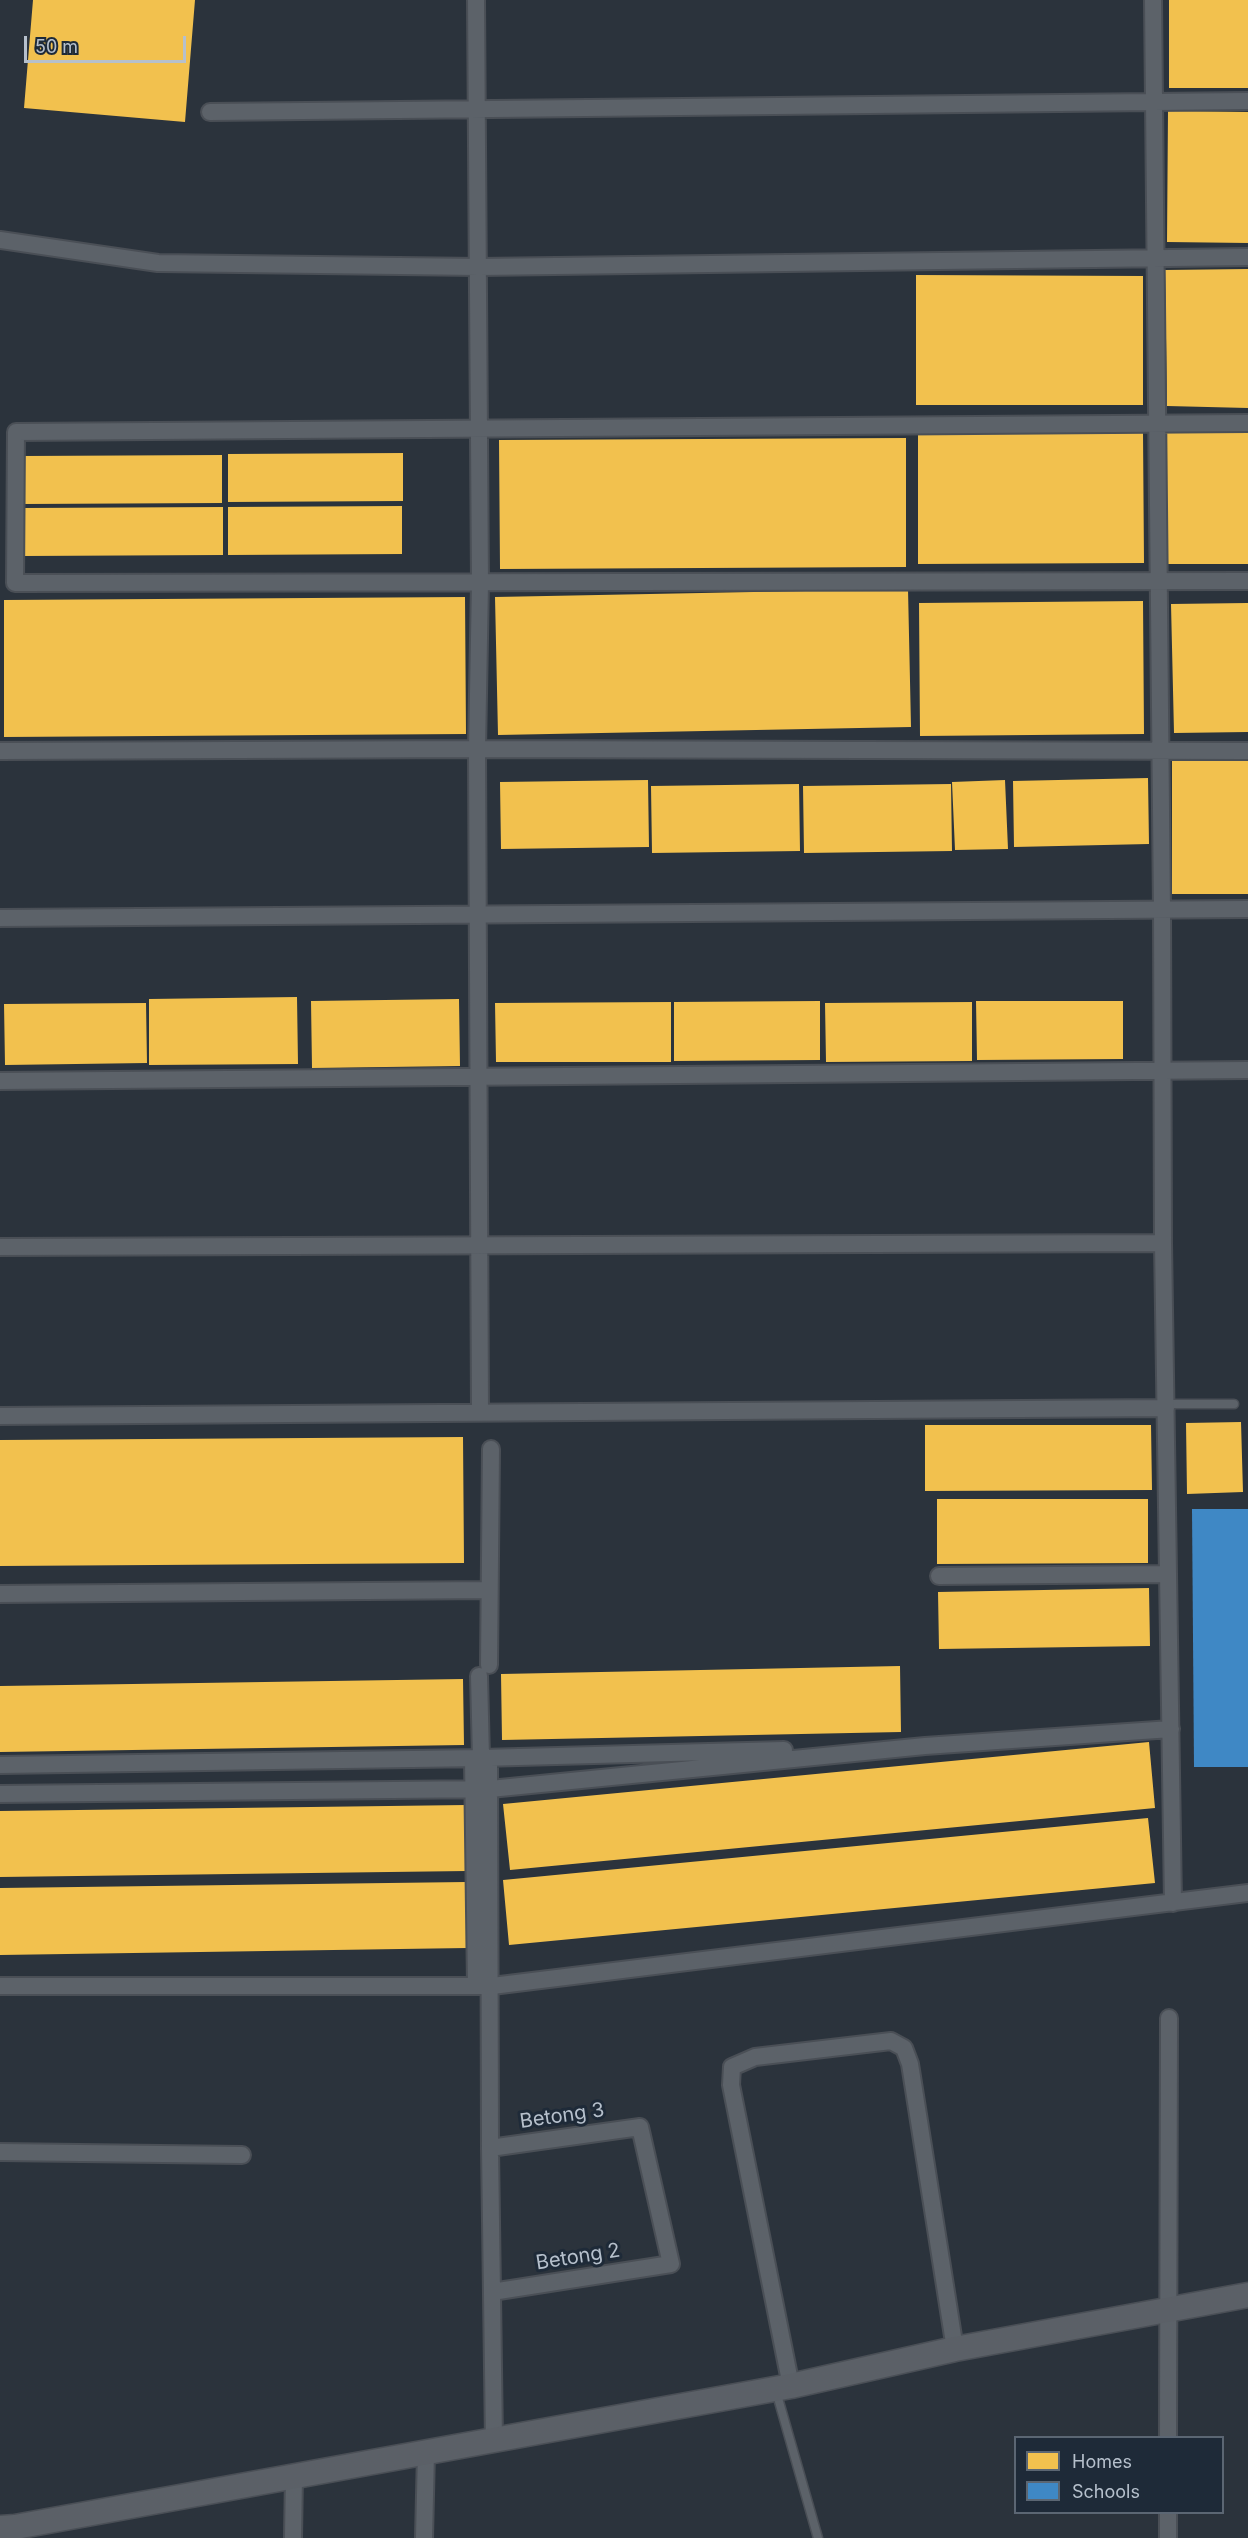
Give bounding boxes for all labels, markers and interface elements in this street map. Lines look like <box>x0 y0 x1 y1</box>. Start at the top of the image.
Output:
scale bar <box>27 24 189 62</box>
text: 50 m <box>35 36 78 57</box>
street label: Betong 3 <box>518 2098 606 2134</box>
street label: Betong 2 <box>534 2239 622 2275</box>
legend <box>1014 2436 1224 2514</box>
text: Homes <box>1072 2451 1132 2472</box>
text: Schools <box>1072 2481 1140 2502</box>

